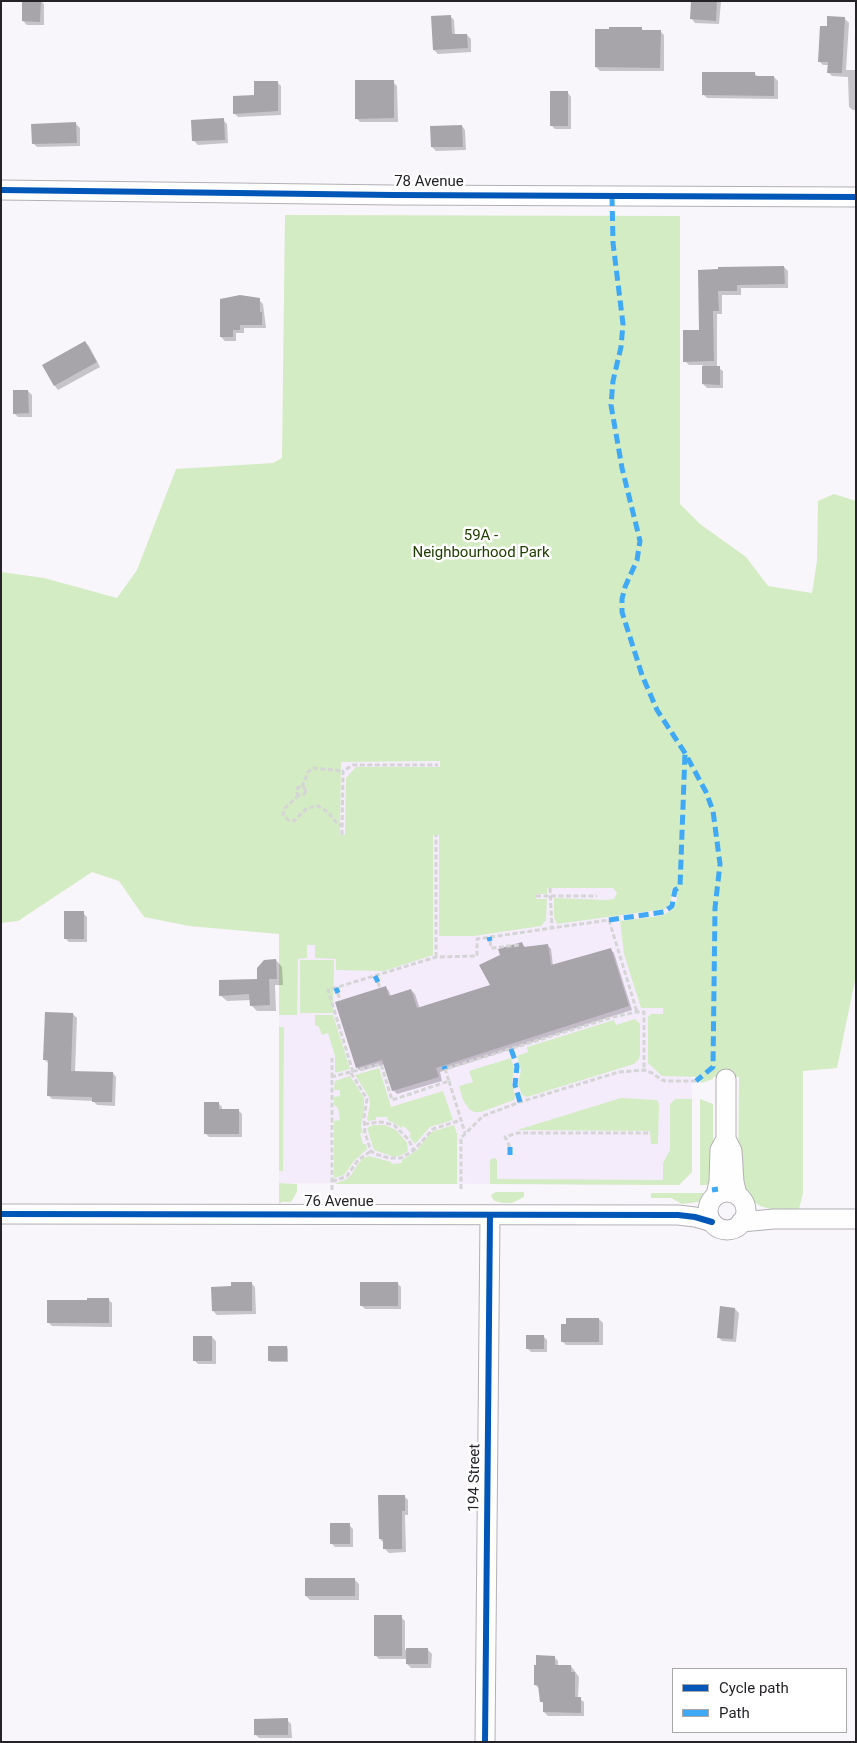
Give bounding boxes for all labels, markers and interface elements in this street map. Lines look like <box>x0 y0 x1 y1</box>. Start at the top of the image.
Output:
street label: 78 Avenue <box>394 173 464 191</box>
park label: 59A - Neighbourhood Park <box>412 527 550 562</box>
street label: 76 Avenue <box>304 1193 374 1211</box>
street label: 194 Street <box>465 1444 485 1512</box>
legend <box>672 1668 847 1733</box>
text: Cycle path <box>719 1679 789 1697</box>
text: Path <box>719 1704 750 1722</box>

